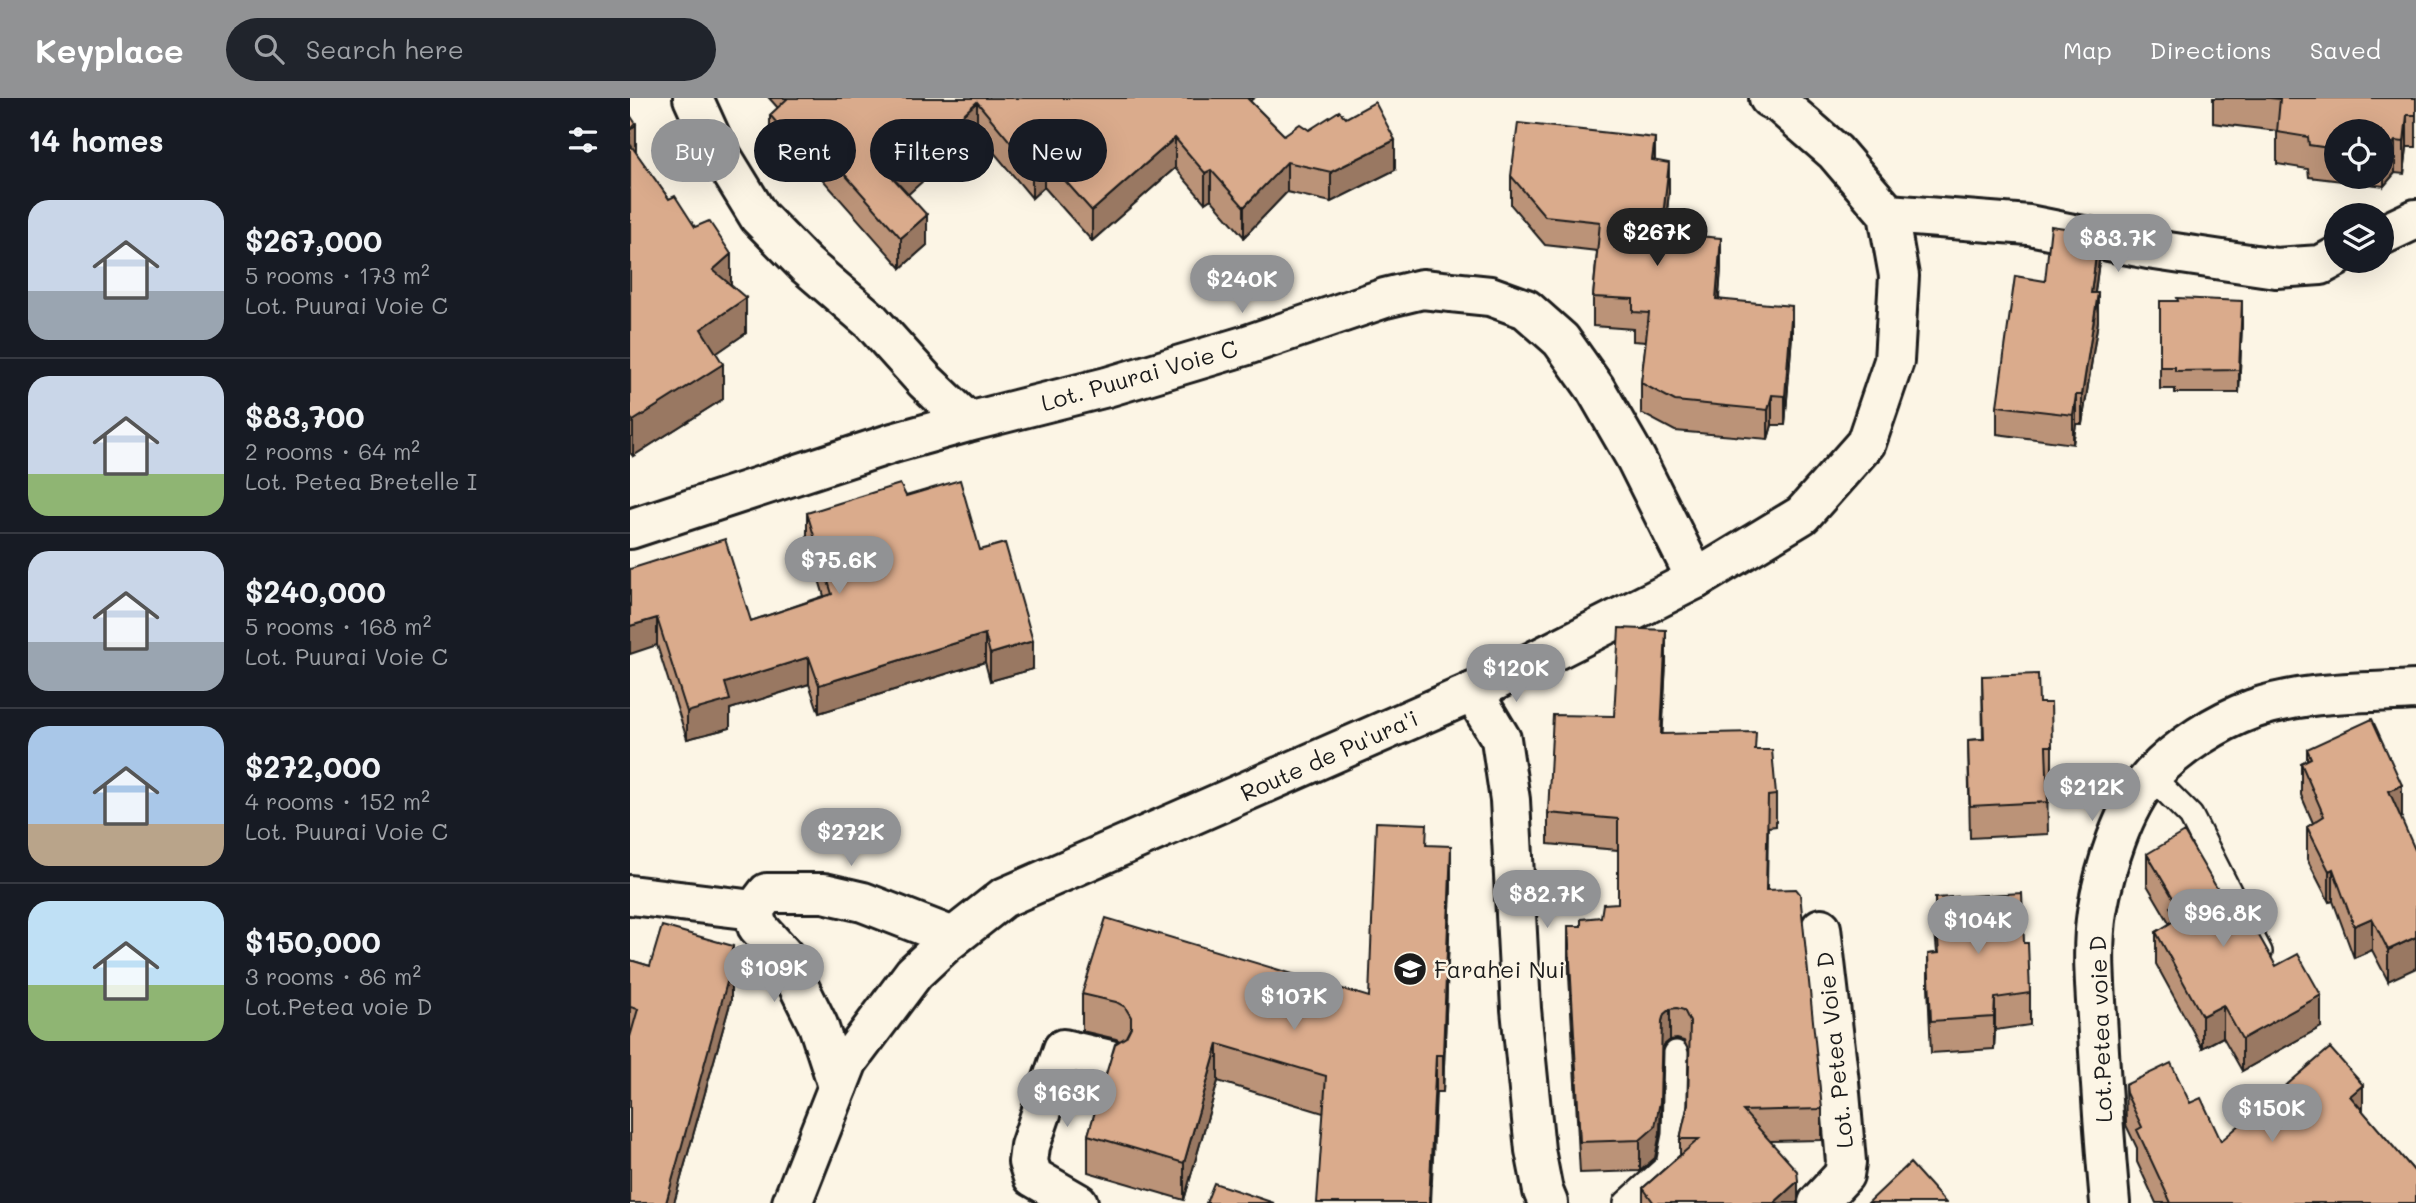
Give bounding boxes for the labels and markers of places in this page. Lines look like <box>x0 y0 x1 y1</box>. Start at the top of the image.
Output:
pin: $267K <box>1608 208 1706 268</box>
pin: $83.7K <box>2061 214 2175 274</box>
pin: $240K <box>1193 256 1291 315</box>
pin: $75.6K <box>782 536 896 596</box>
pin: $120K <box>1467 644 1565 704</box>
pin: $212K <box>2043 764 2141 823</box>
pin: $272K <box>802 808 900 868</box>
pin: $82.7K <box>1490 870 1604 930</box>
pin: $96.8K <box>2166 890 2280 949</box>
pin: $104K <box>1929 896 2027 956</box>
pin: $109K <box>725 944 823 1004</box>
school or university icon: Farahei Nui <box>1391 950 1429 988</box>
place label: Farahei Nui <box>1434 954 1565 984</box>
pin: $107K <box>1245 972 1343 1032</box>
pin: $163K <box>1018 1070 1116 1129</box>
pin: $150K <box>2223 1084 2321 1144</box>

